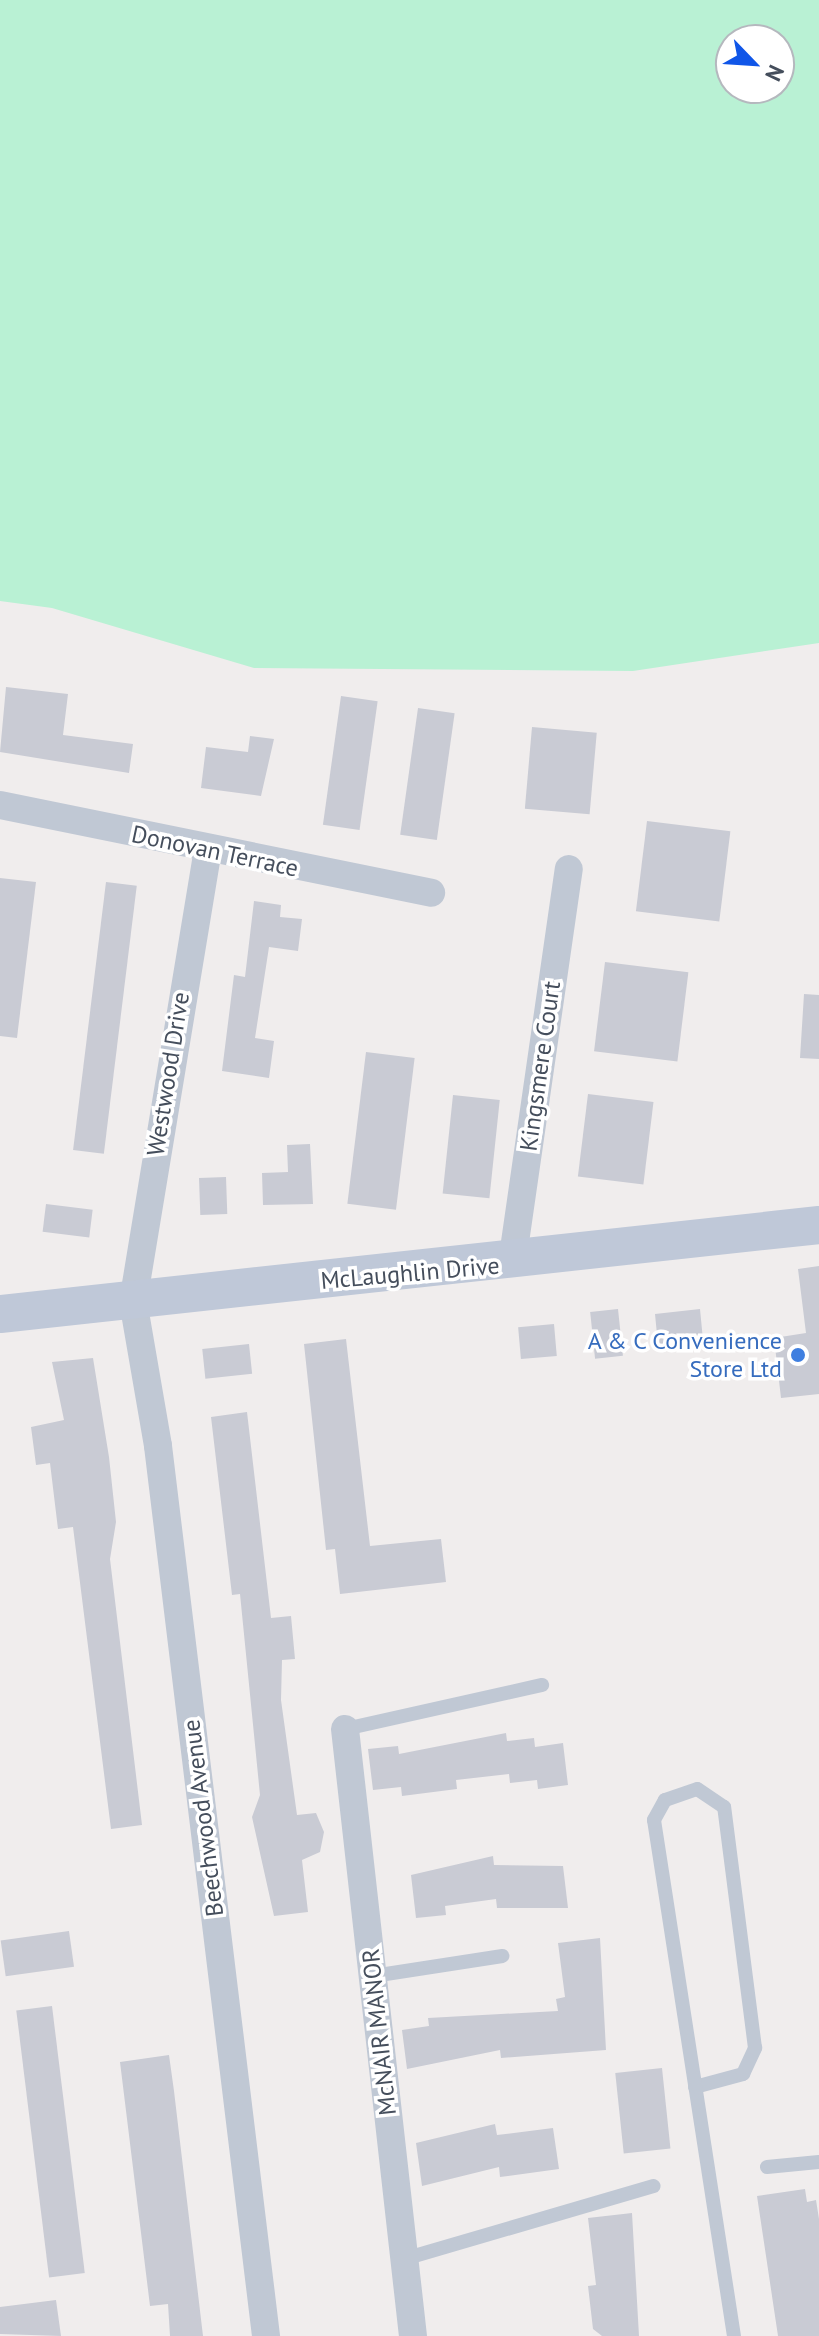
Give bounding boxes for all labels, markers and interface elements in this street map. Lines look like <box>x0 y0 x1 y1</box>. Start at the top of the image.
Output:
north arrow <box>715 24 795 104</box>
text: N <box>759 61 791 86</box>
street label: Donovan Terrace <box>129 819 301 883</box>
street label: Kingsmere Court <box>514 979 566 1153</box>
street label: Westwood Drive <box>141 990 195 1158</box>
street label: McLaughlin Drive <box>319 1251 501 1295</box>
place label: A & C Convenience Store Ltd <box>586 1327 782 1383</box>
marker: A & C Convenience Store Ltd <box>789 1346 807 1364</box>
street label: Beechwood Avenue <box>177 1717 229 1919</box>
street label: McNAIR MANOR <box>356 1947 402 2117</box>

